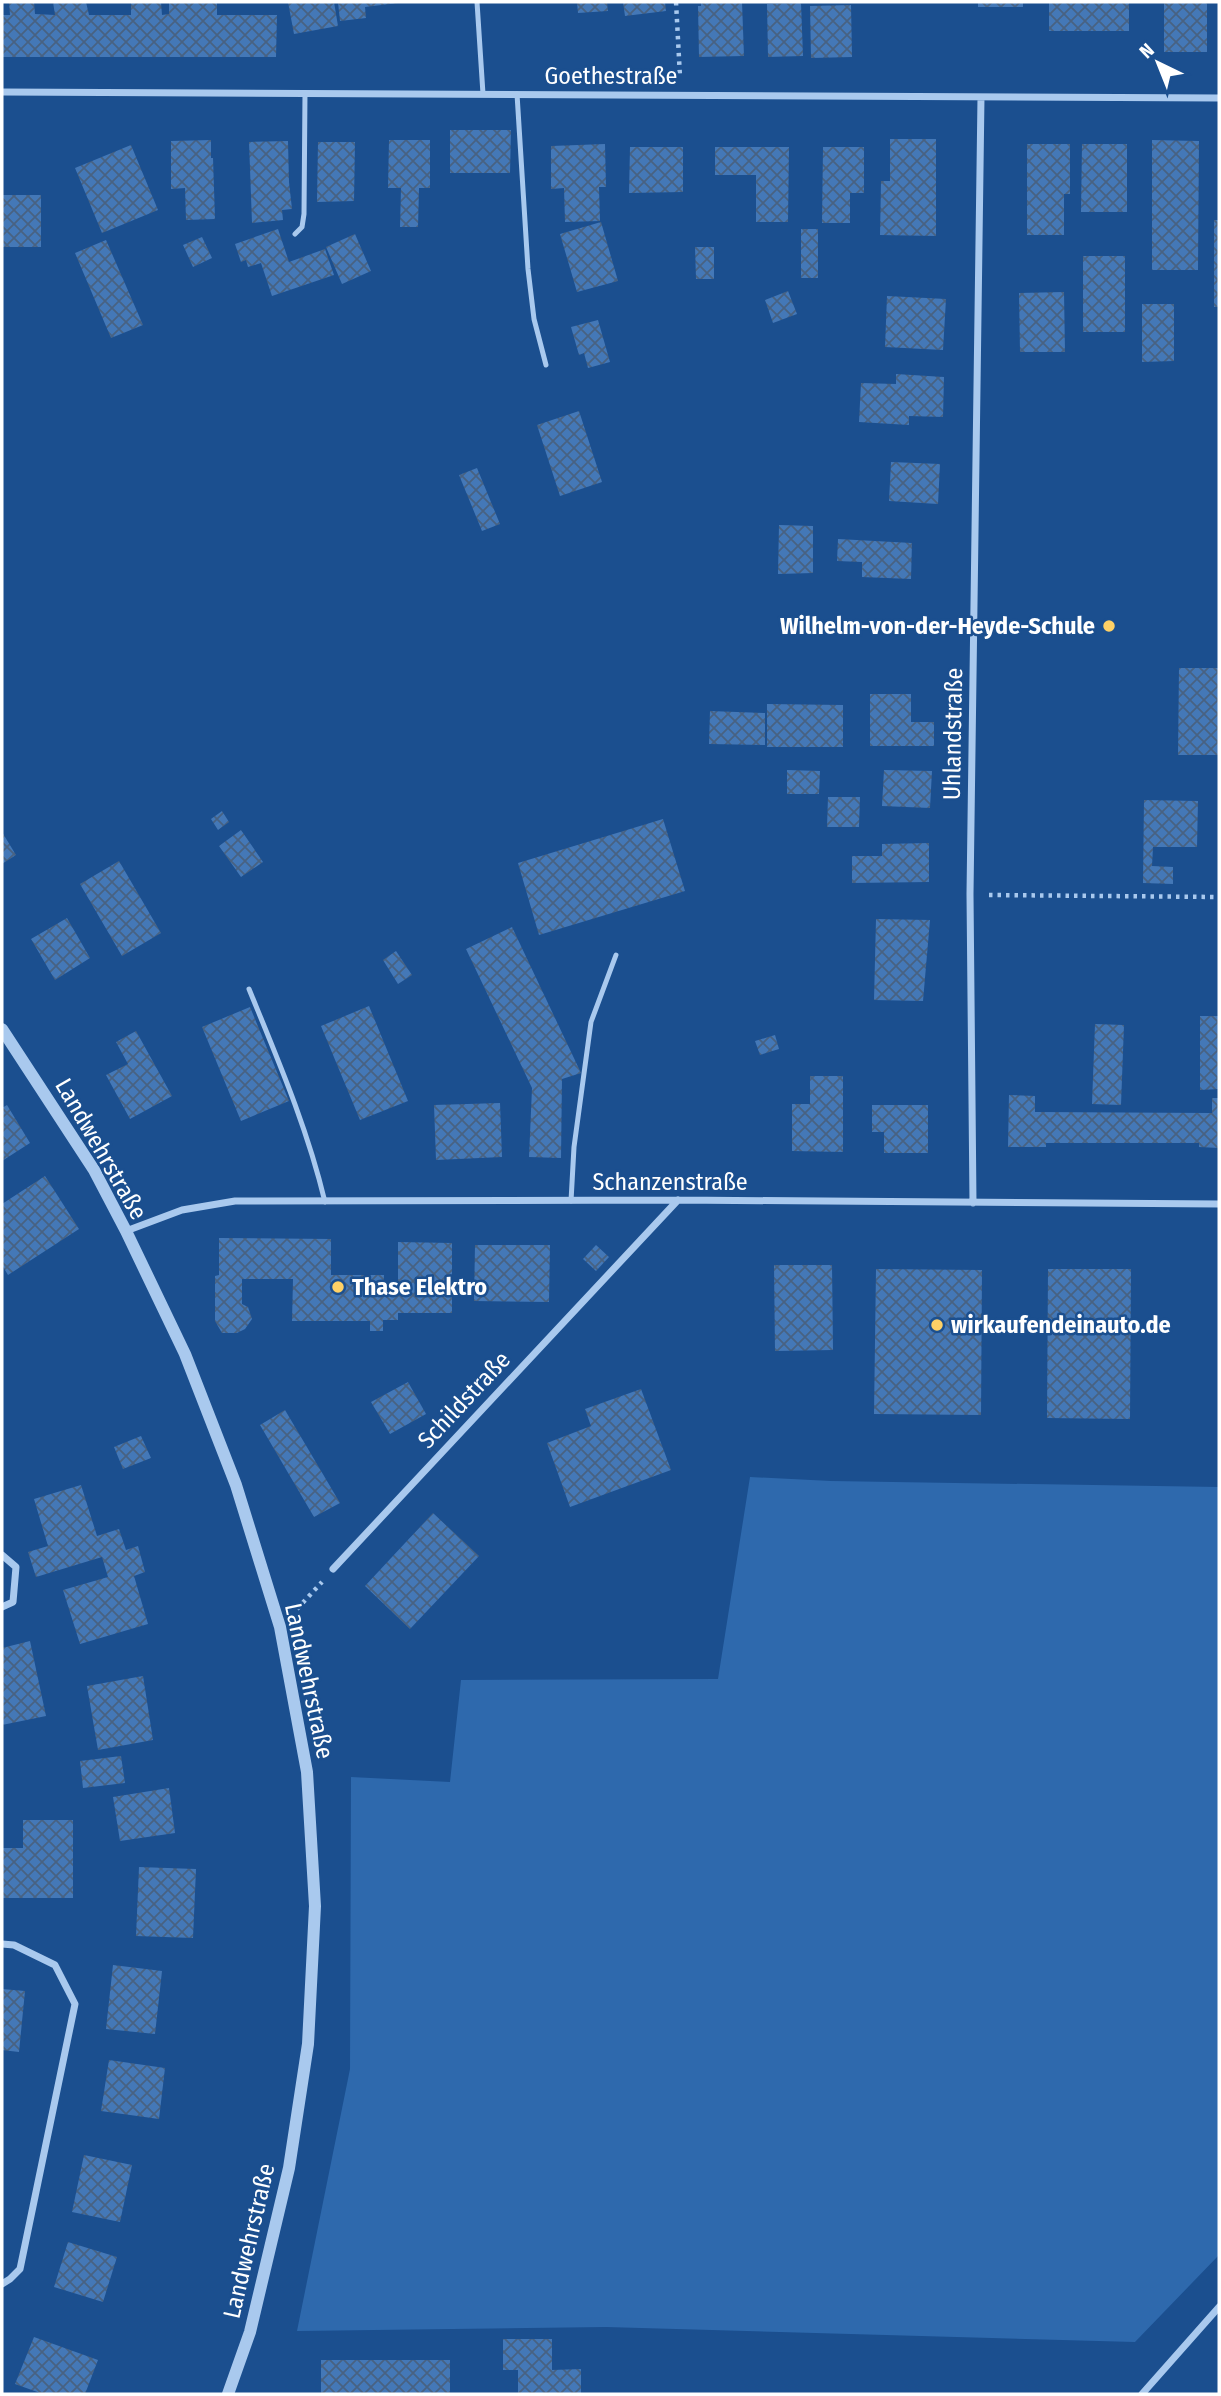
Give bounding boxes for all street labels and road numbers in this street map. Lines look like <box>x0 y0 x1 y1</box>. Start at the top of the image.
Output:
street label: Goethestraße <box>545 62 677 90</box>
street label: Uhlandstraße <box>938 668 968 800</box>
street label: Landwehrstraße <box>49 1074 153 1224</box>
street label: Schanzenstraße <box>592 1168 748 1196</box>
street label: Schildstraße <box>412 1346 516 1454</box>
street label: Landwehrstraße <box>279 1601 339 1761</box>
street label: Landwehrstraße <box>218 2161 280 2321</box>

